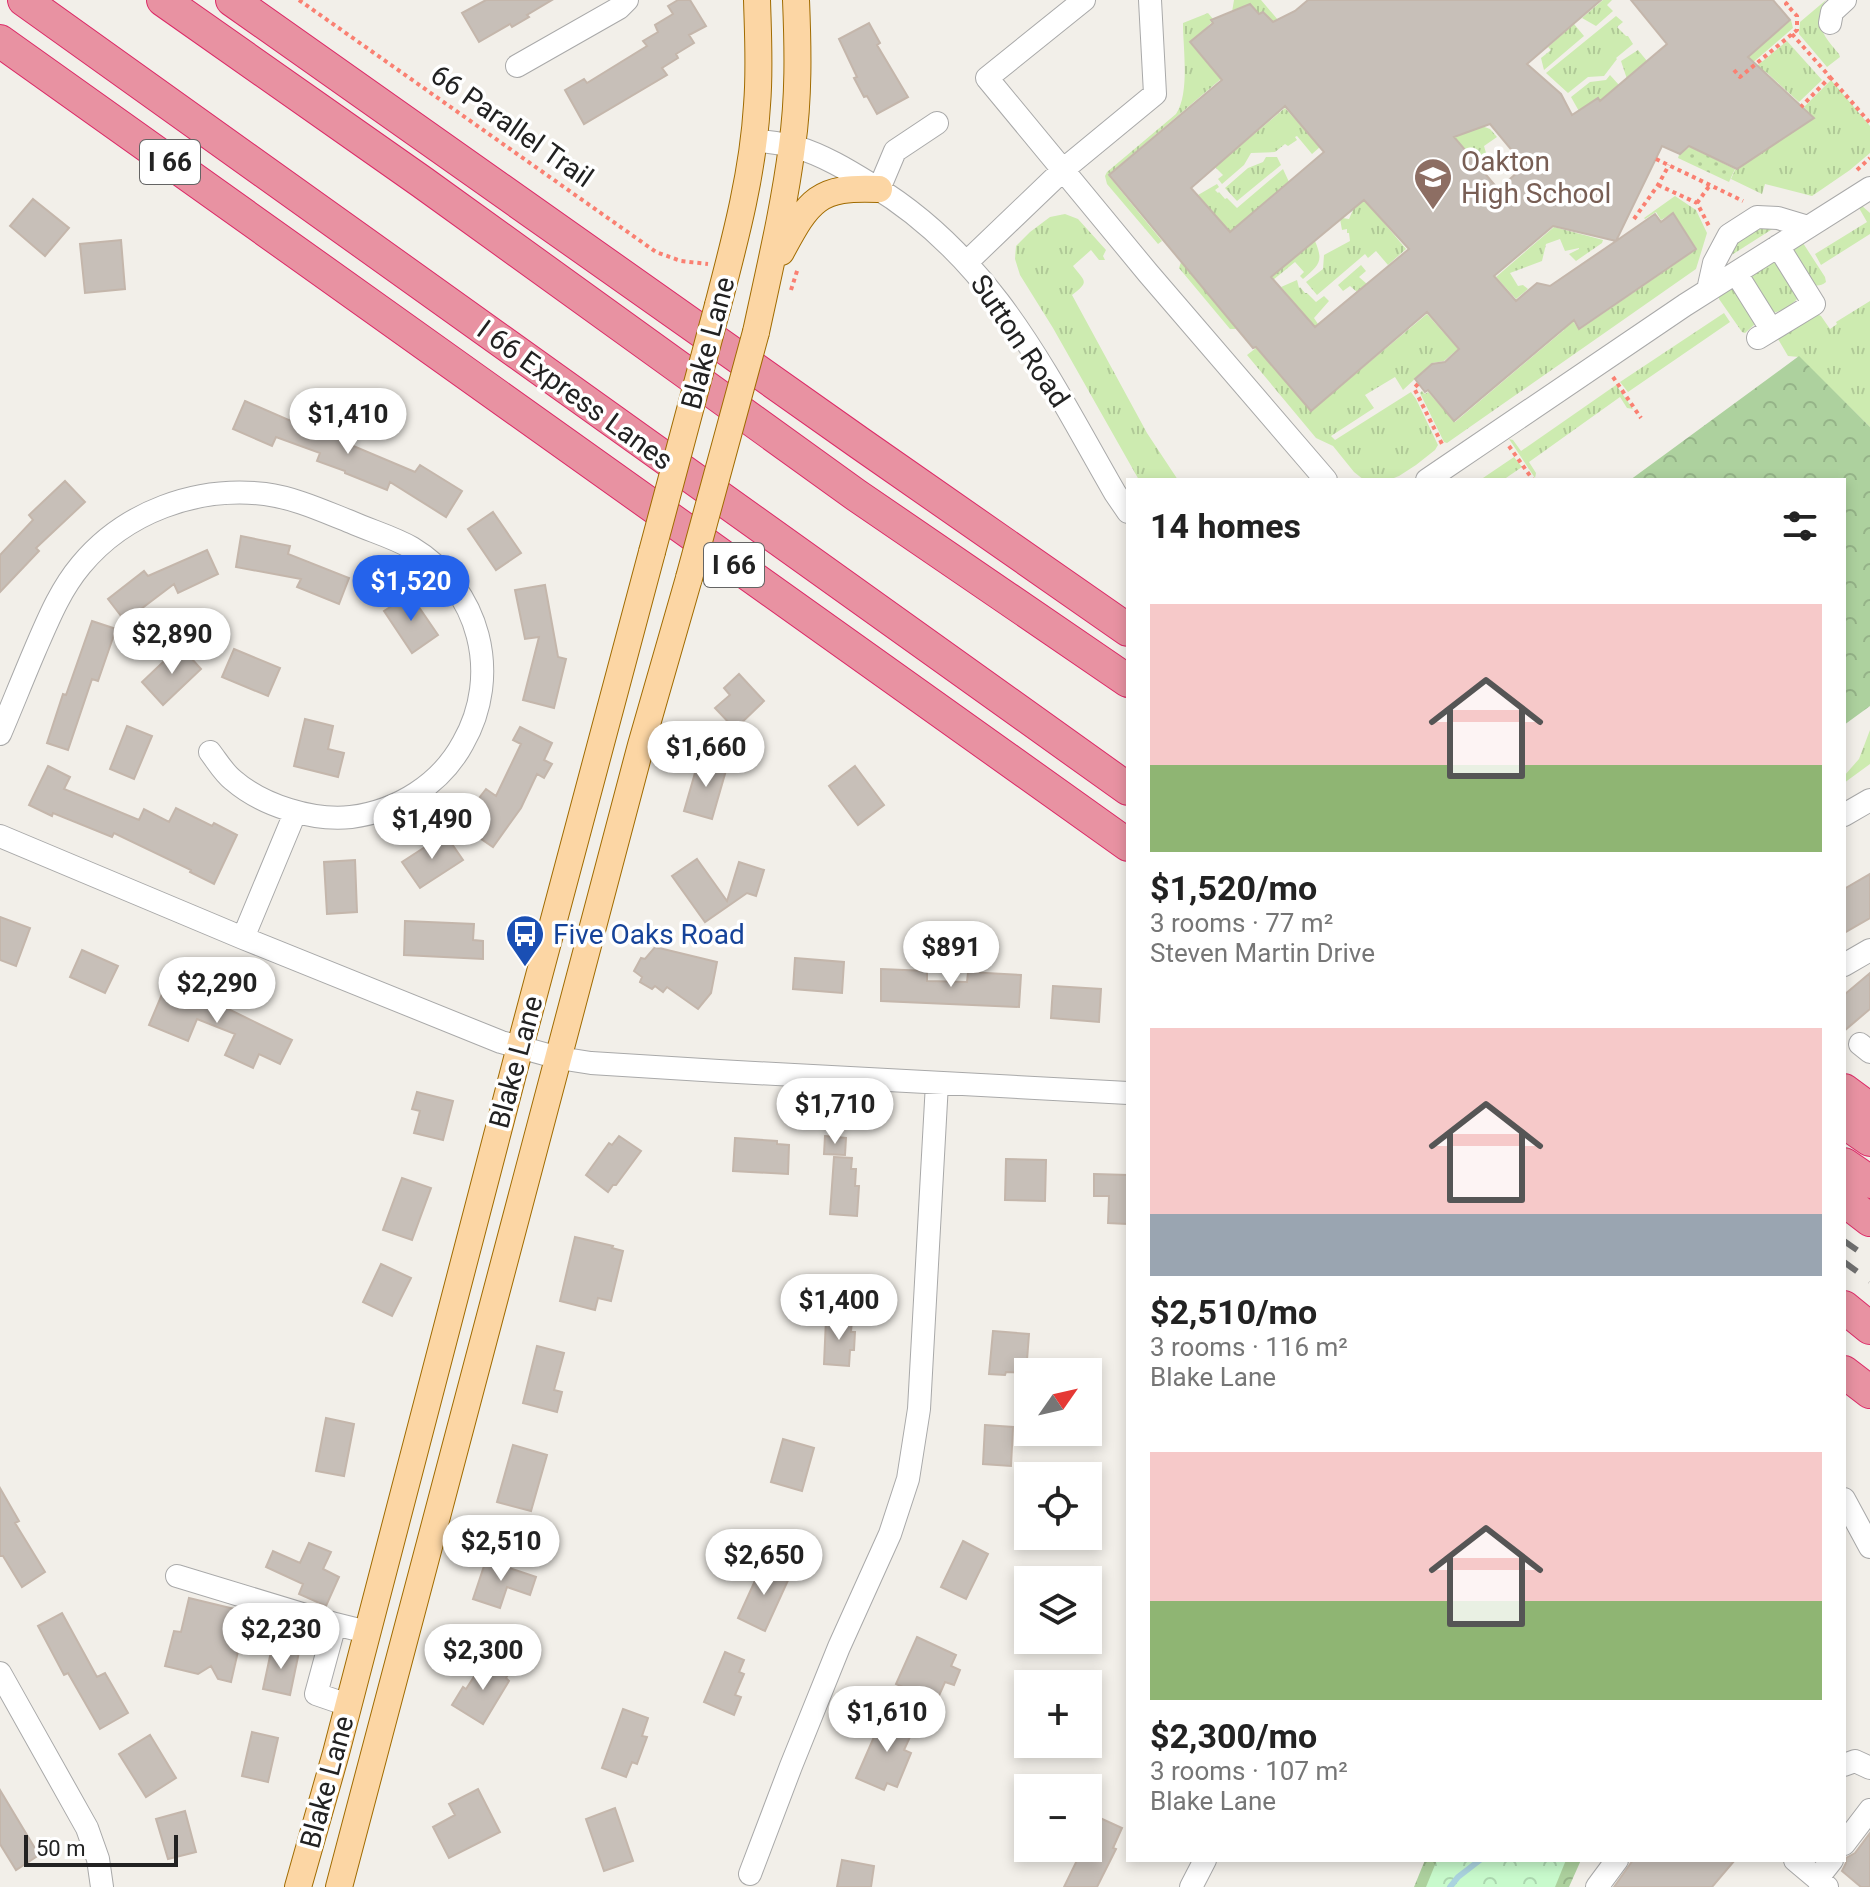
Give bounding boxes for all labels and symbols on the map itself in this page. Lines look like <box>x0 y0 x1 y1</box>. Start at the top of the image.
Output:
street label: 66 Parallel Trail <box>425 58 599 194</box>
road number: I 66 <box>140 140 200 184</box>
place label: Oakton High School <box>1461 145 1611 210</box>
school or university icon: Oakton High School <box>1412 156 1454 211</box>
street label: Sutton Road <box>964 268 1076 414</box>
street label: Blake Lane <box>674 273 742 413</box>
street label: I 66 Express Lanes <box>471 313 679 477</box>
pin: $1,410 <box>283 388 413 456</box>
road number: I 66 <box>704 543 764 587</box>
pin: $1,520 <box>346 555 476 623</box>
pin: $2,890 <box>107 608 237 676</box>
pin: $1,660 <box>641 721 771 789</box>
pin: $1,490 <box>367 793 497 861</box>
bus stop icon: Five Oaks Road <box>504 913 546 968</box>
place label: Five Oaks Road <box>553 918 745 951</box>
pin: $891 <box>904 921 998 989</box>
pin: $2,290 <box>152 957 282 1025</box>
street label: Blake Lane <box>482 992 550 1132</box>
pin: $1,710 <box>770 1078 900 1146</box>
pin: $1,400 <box>774 1274 904 1342</box>
north arrow <box>1014 1358 1102 1446</box>
pin: $2,510 <box>436 1515 566 1583</box>
pin: $2,650 <box>699 1529 829 1597</box>
pin: $2,230 <box>216 1603 346 1671</box>
pin: $2,300 <box>418 1624 548 1692</box>
pin: $1,610 <box>822 1686 952 1754</box>
street label: Blake Lane <box>293 1712 361 1852</box>
scale bar <box>24 1831 178 1867</box>

